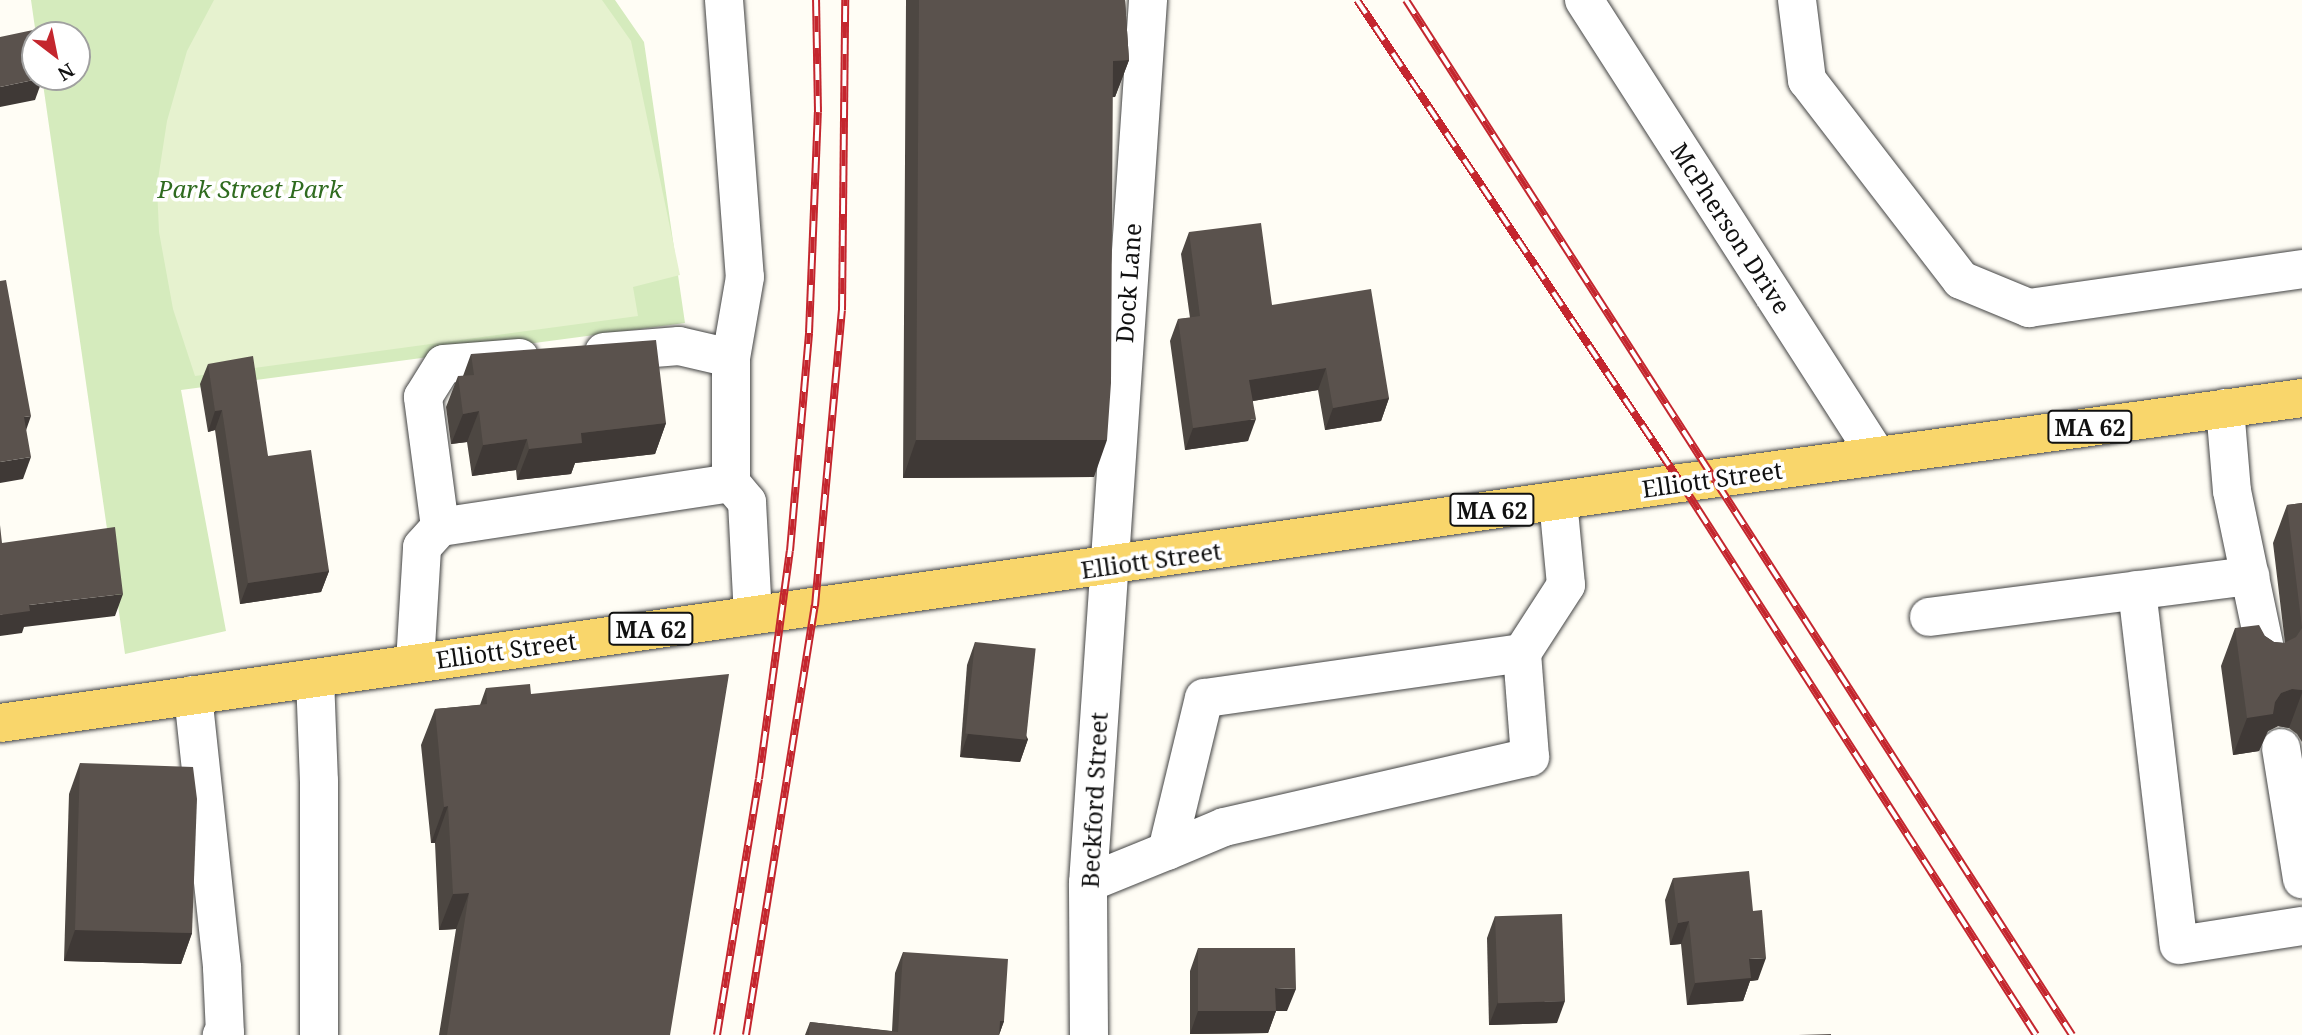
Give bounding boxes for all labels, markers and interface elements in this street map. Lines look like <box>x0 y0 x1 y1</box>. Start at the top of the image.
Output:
north arrow <box>21 21 91 91</box>
text: N <box>53 57 79 87</box>
street label: McPherson Drive <box>1665 137 1797 319</box>
park label: Park Street Park <box>158 175 342 203</box>
street label: Dock Lane <box>1109 222 1147 344</box>
road number: MA 62 <box>2046 408 2134 446</box>
street label: Elliott Street <box>1640 455 1784 503</box>
road number: MA 62 <box>1448 490 1536 530</box>
street label: Elliott Street <box>1079 536 1223 584</box>
road number: MA 62 <box>607 610 695 649</box>
street label: Elliott Street <box>434 626 578 674</box>
street label: Beckford Street <box>1075 711 1113 889</box>

